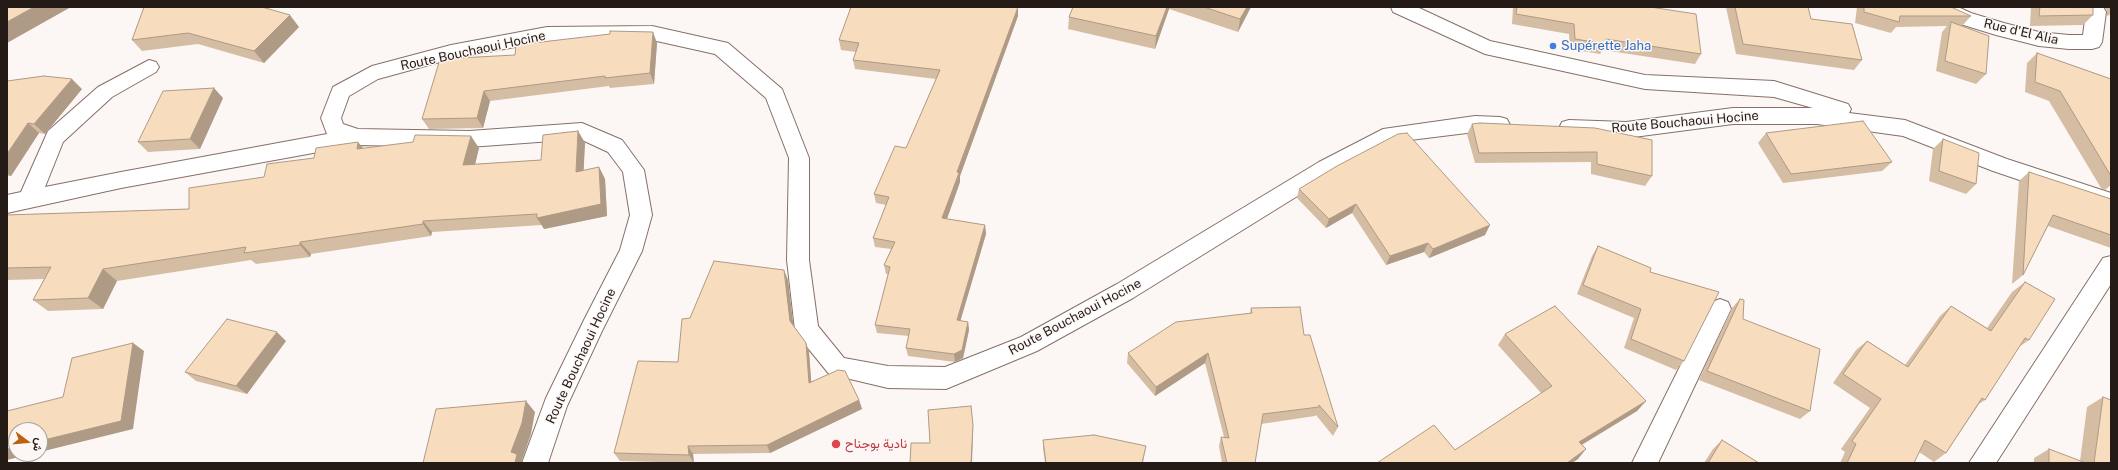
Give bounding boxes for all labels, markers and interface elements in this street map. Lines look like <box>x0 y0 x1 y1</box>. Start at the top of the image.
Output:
street label: Rue d'El Alia <box>1982 16 2060 48</box>
street label: Route Bouchaoui Hocine <box>399 28 547 74</box>
place label: Supérette Jaha <box>1561 38 1651 54</box>
marker: Supérette Jaha <box>1548 41 1558 51</box>
street label: Route Bouchaoui Hocine <box>1611 108 1759 136</box>
street label: Route Bouchaoui Hocine <box>1006 275 1144 359</box>
street label: Route Bouchaoui Hocine <box>543 286 619 426</box>
north arrow <box>8 422 48 462</box>
place label: نادية بوجناح <box>845 436 907 452</box>
text: ش <box>31 437 46 453</box>
marker: نادية بوجناح <box>830 438 842 450</box>

